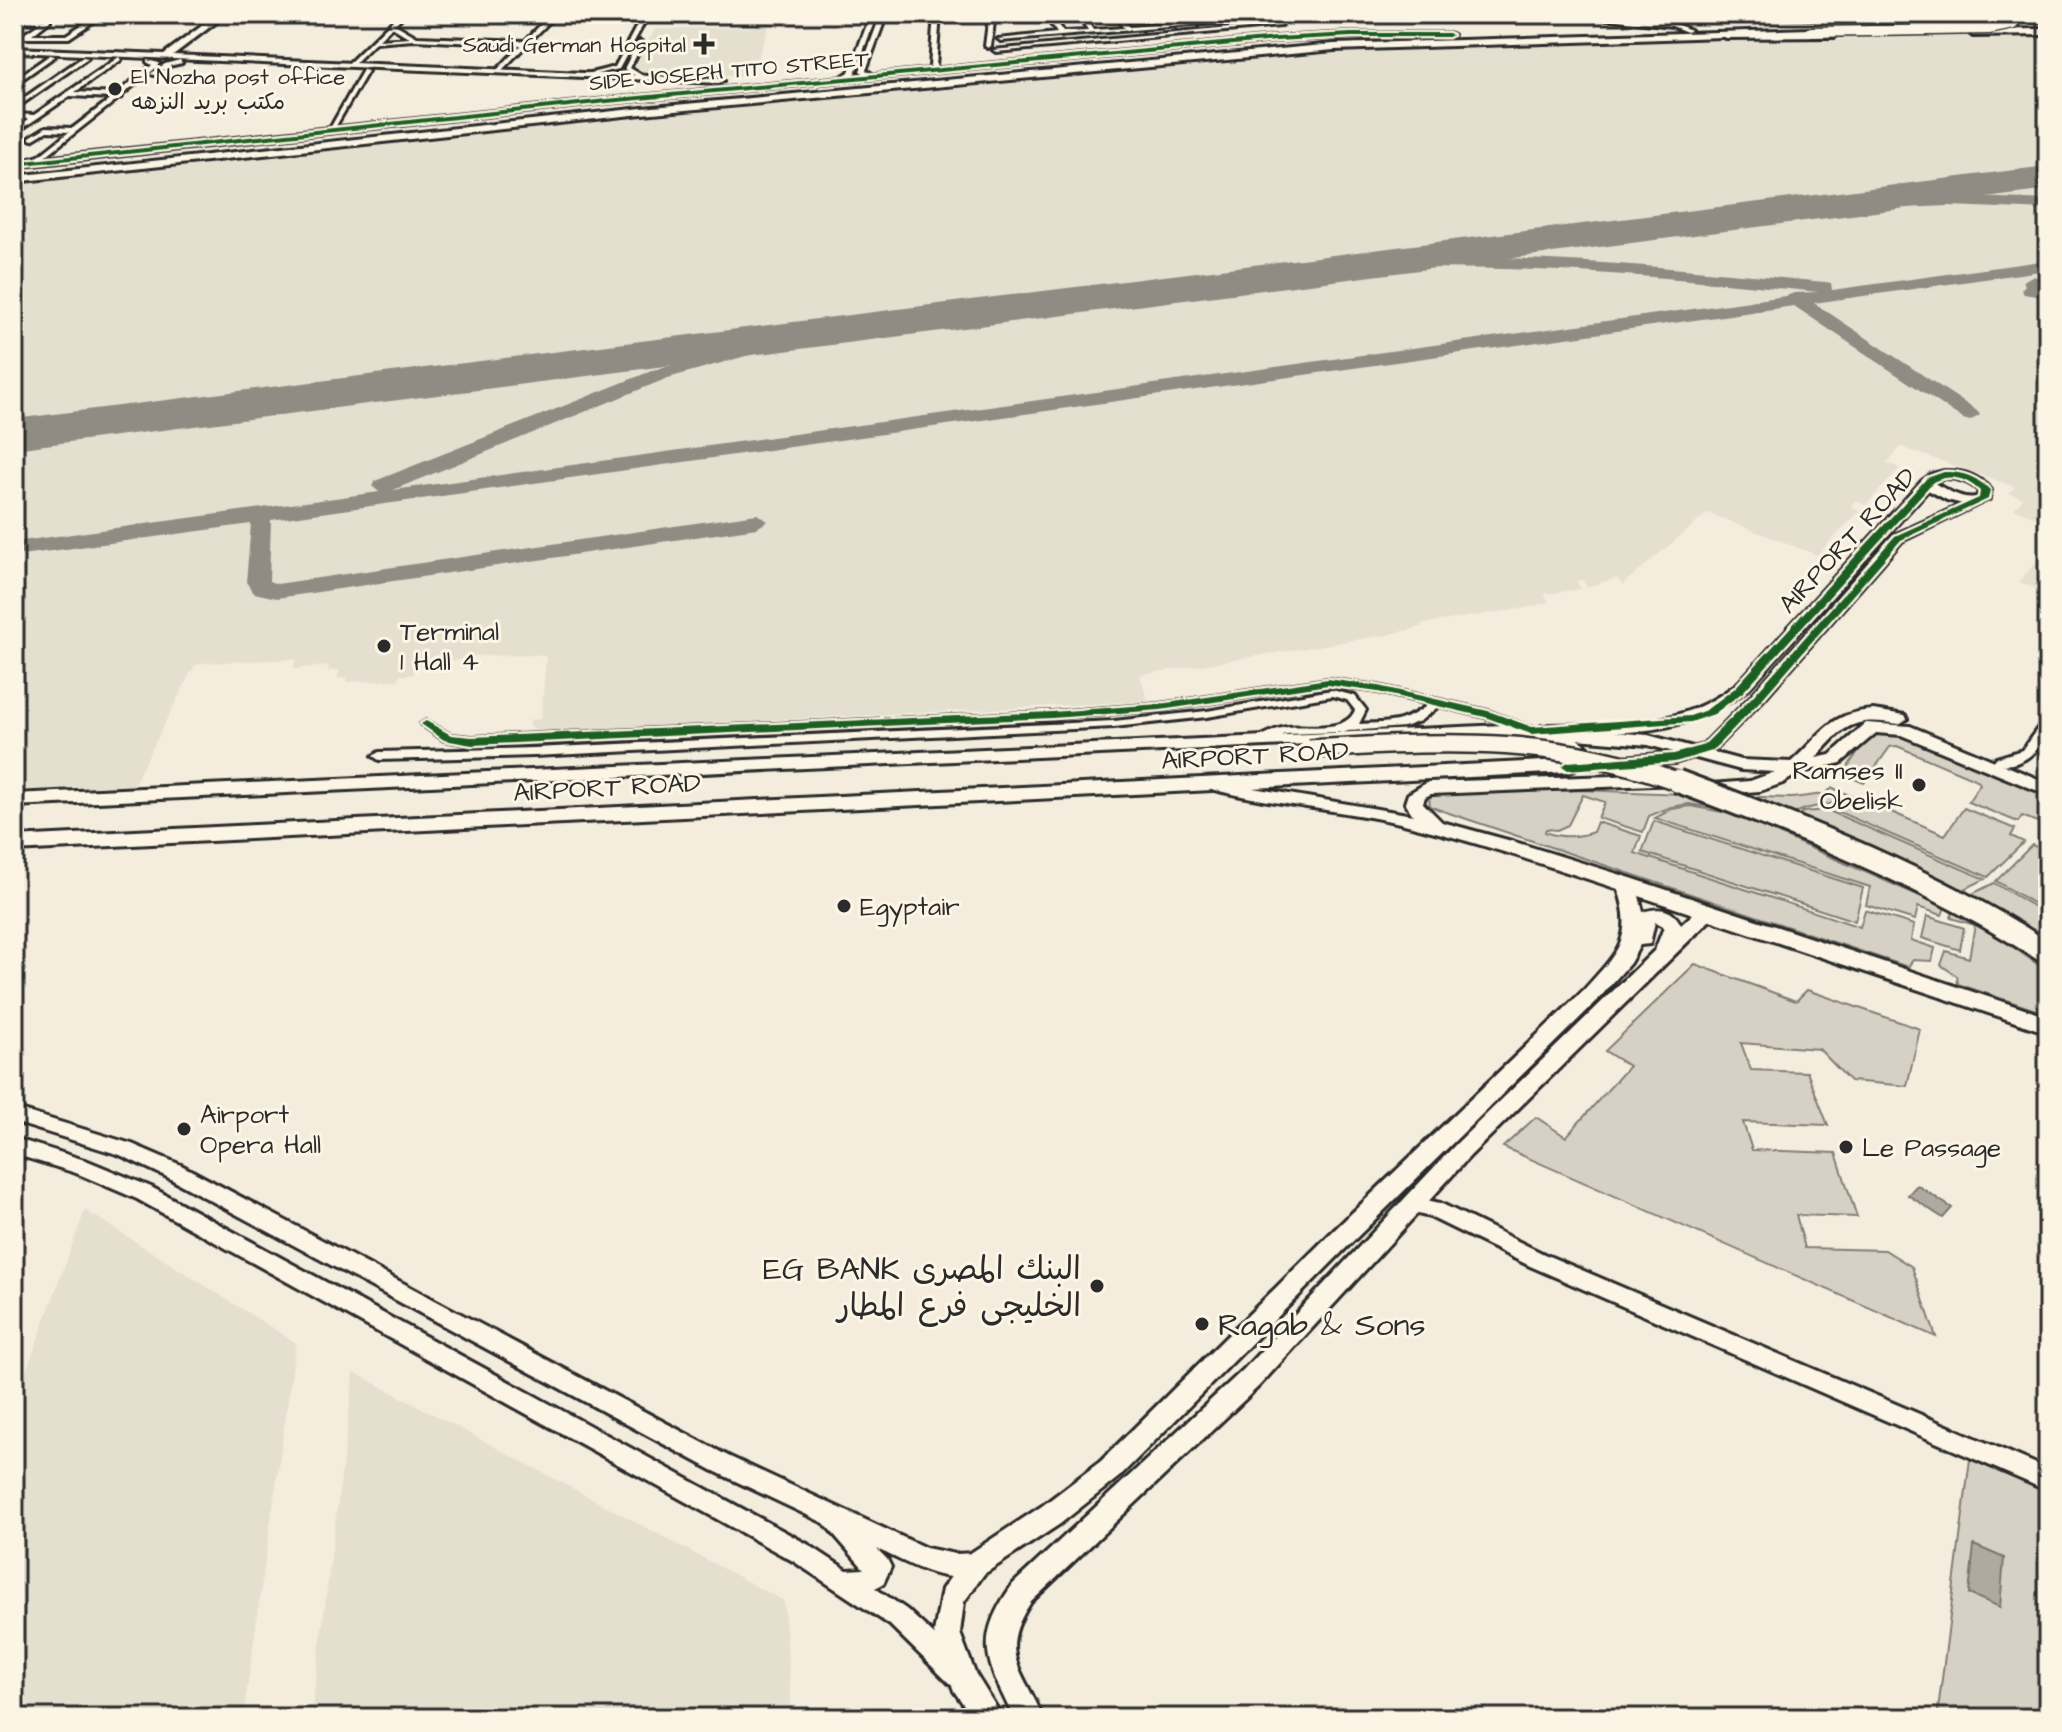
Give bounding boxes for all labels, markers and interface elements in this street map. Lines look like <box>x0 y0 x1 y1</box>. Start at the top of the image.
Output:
place label: Saudi German Hospital <box>463 30 686 61</box>
marker: Saudi German Hospital <box>693 33 715 55</box>
street label: SIDE JOSEPH TITO STREET <box>588 44 871 99</box>
place label: El Nozha post office مكتب بريد النزهه <box>131 62 345 118</box>
marker: El Nozha post office مكتب بريد النزهه <box>106 80 124 98</box>
street label: AIRPORT ROAD <box>1771 460 1925 622</box>
place label: Terminal 1 Hall 4 <box>400 614 499 680</box>
marker: Terminal 1 Hall 4 <box>375 637 393 655</box>
street label: AIRPORT ROAD <box>1160 733 1350 779</box>
place label: Ramses II Obelisk <box>1793 753 1903 819</box>
street label: AIRPORT ROAD <box>512 765 702 811</box>
marker: Ramses II Obelisk <box>1910 776 1928 794</box>
place label: Egyptair <box>860 889 960 927</box>
marker: Egyptair <box>835 897 853 915</box>
place label: Airport Opera Hall <box>200 1097 321 1163</box>
marker: Airport Opera Hall <box>175 1120 193 1138</box>
place label: Le Passage <box>1862 1130 2001 1168</box>
marker: Le Passage <box>1837 1138 1855 1156</box>
place label: EG BANK البنك المصرى الخليجى فرع المطار <box>763 1247 1081 1329</box>
marker: EG BANK البنك المصرى الخليجى فرع المطار <box>1088 1277 1106 1295</box>
place label: Ragab & Sons <box>1218 1303 1426 1348</box>
marker: Ragab & Sons <box>1193 1315 1211 1333</box>

